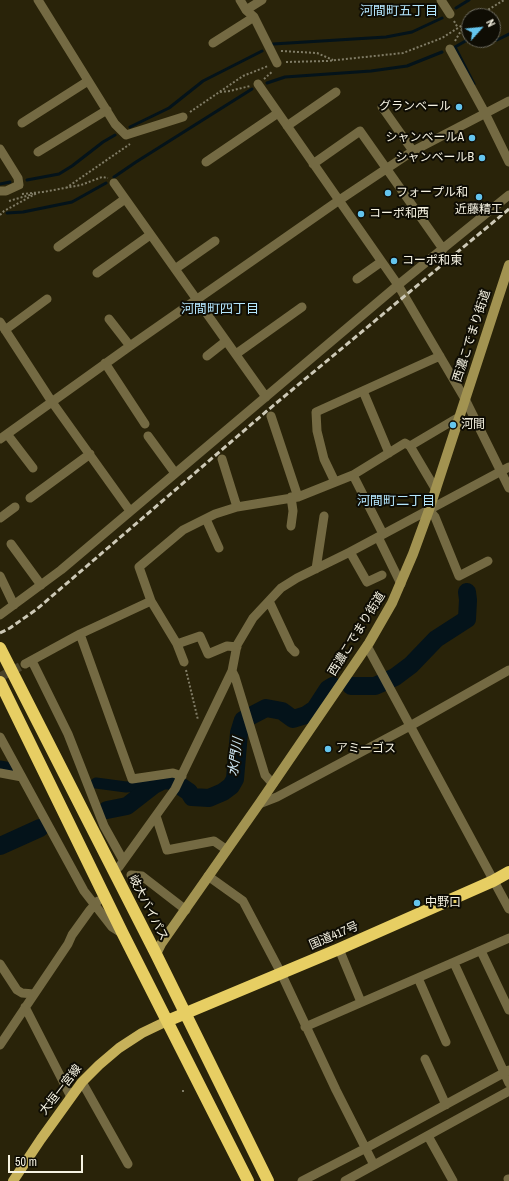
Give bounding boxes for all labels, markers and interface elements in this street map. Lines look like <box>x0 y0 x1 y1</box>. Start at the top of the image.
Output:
district label: 河間町五丁目 <box>360 4 438 20</box>
north arrow <box>461 8 501 48</box>
text: N <box>483 17 499 29</box>
place label: グランベール <box>379 100 451 114</box>
marker: グランベール <box>454 102 464 112</box>
place label: シャンベールA <box>385 131 464 145</box>
marker: シャンベールA <box>467 133 477 143</box>
place label: シャンベールB <box>395 151 474 165</box>
marker: シャンベールB <box>477 153 487 163</box>
place label: フォープル和 <box>396 186 468 200</box>
marker: フォープル和 <box>383 188 393 198</box>
marker: 近藤精工 <box>474 192 484 202</box>
place label: 近藤精工 <box>455 203 503 217</box>
place label: コーポ和西 <box>369 207 429 221</box>
marker: コーポ和西 <box>356 209 366 219</box>
place label: コーポ和東 <box>402 254 462 268</box>
marker: コーポ和東 <box>389 256 399 266</box>
street label: 西濃こでまり街道 <box>450 288 494 384</box>
district label: 河間町四丁目 <box>181 302 259 318</box>
place label: 河間 <box>461 418 485 432</box>
marker: 河間 <box>448 420 458 430</box>
district label: 河間町二丁目 <box>357 494 435 510</box>
street label: 西濃こでまり街道 <box>325 589 389 679</box>
water label: 水門川 <box>226 737 246 777</box>
place label: アミーゴス <box>336 742 396 756</box>
marker: アミーゴス <box>323 744 333 754</box>
street label: 岐大バイパス <box>125 873 171 943</box>
place label: 中野口 <box>425 896 461 910</box>
marker: 中野口 <box>412 898 422 908</box>
street label: 国道417号 <box>307 919 361 953</box>
street label: 大垣一宮線 <box>37 1062 85 1118</box>
scale bar <box>10 1147 85 1173</box>
text: 50 m <box>15 1154 37 1170</box>

